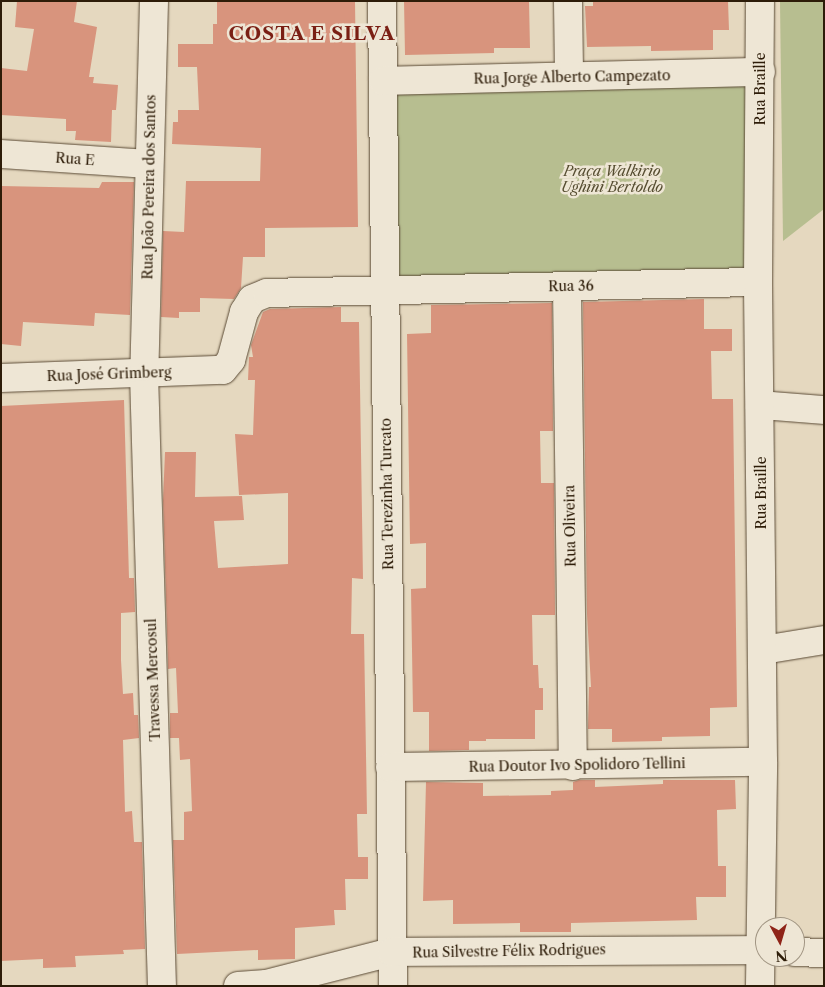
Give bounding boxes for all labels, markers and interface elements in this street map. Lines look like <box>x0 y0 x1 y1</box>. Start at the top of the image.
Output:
district label: COSTA E SILVA <box>227 23 397 45</box>
street label: Rua Braille <box>752 52 768 126</box>
street label: Rua Jorge Alberto Campezato <box>473 67 671 87</box>
street label: Rua João Pereira dos Santos <box>139 94 159 280</box>
street label: Rua E <box>55 149 95 169</box>
park label: Praça Walkirio Ughini Bertoldo <box>561 163 663 196</box>
street label: Rua 36 <box>548 277 594 295</box>
street label: Rua José Grimberg <box>46 363 172 385</box>
street label: Rua Terezinha Turcato <box>377 417 397 571</box>
street label: Rua Braille <box>753 456 769 530</box>
street label: Rua Oliveira <box>561 485 579 567</box>
street label: Travessa Mercosul <box>142 618 164 742</box>
street label: Rua Doutor Ivo Spolidoro Tellini <box>468 755 686 775</box>
north arrow <box>755 917 805 967</box>
street label: Rua Silvestre Félix Rodrigues <box>412 941 606 961</box>
text: N <box>774 946 788 966</box>

